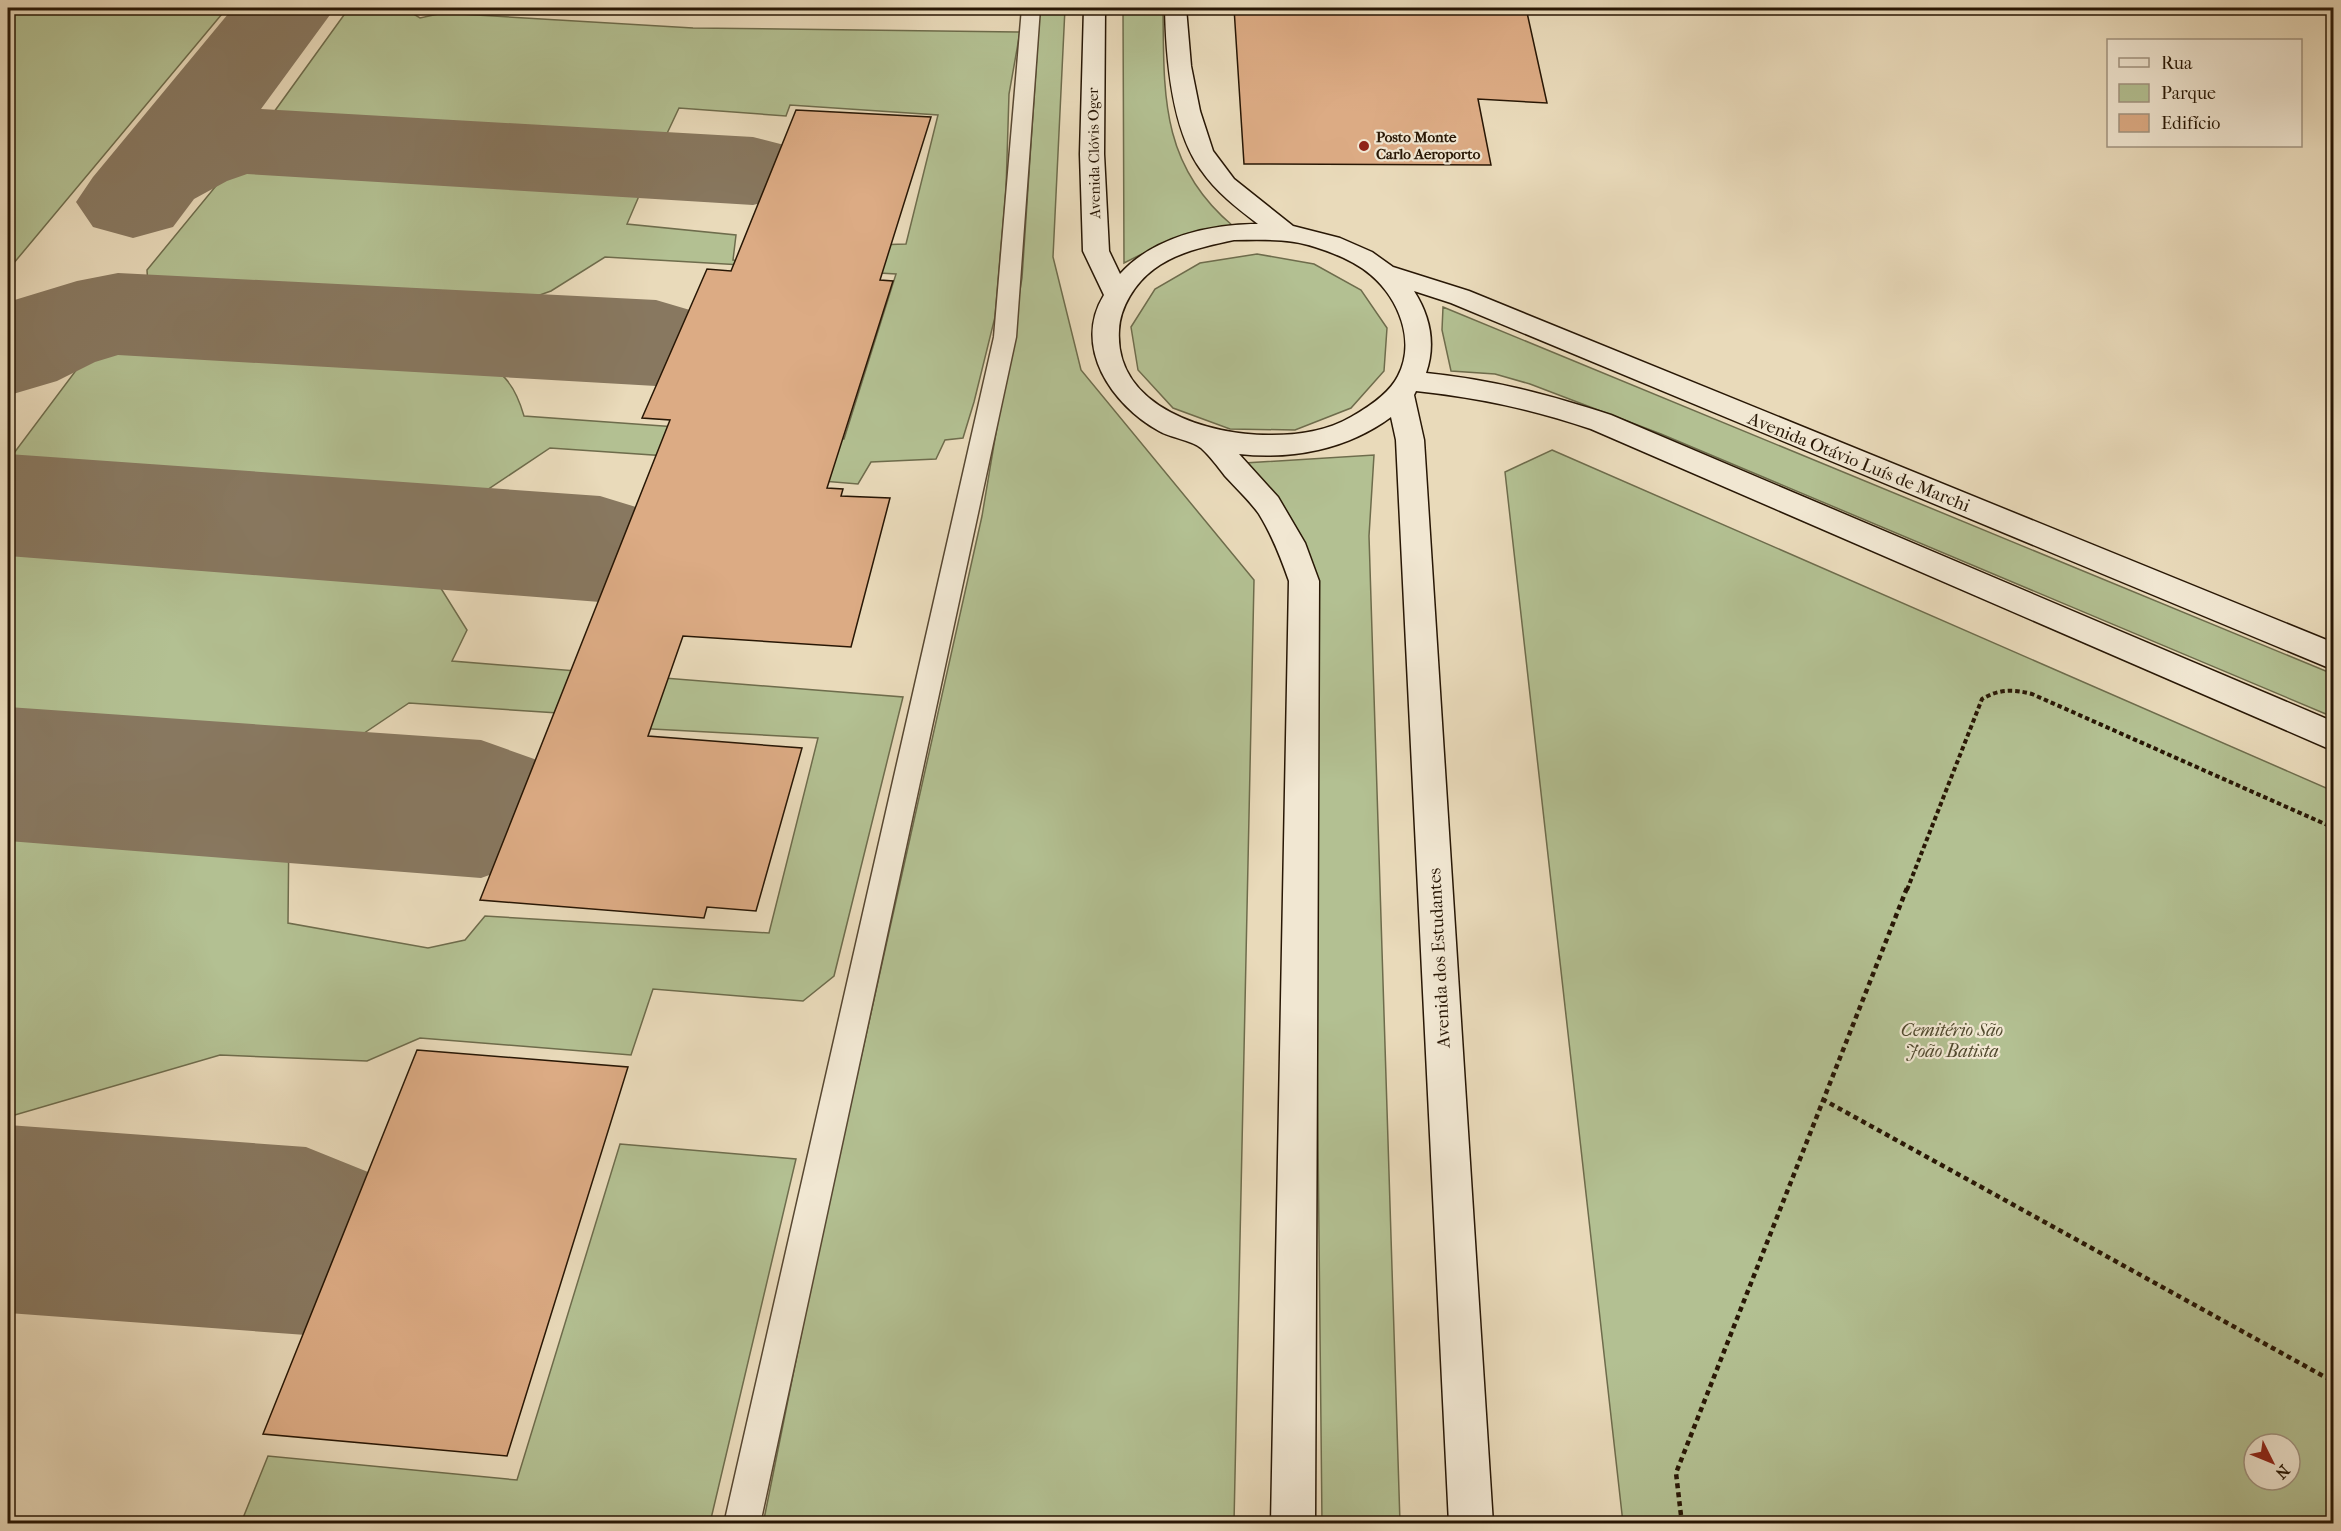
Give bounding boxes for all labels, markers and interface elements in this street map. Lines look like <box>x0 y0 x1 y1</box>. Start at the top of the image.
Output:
legend <box>2107 39 2302 147</box>
text: Rua <box>2161 53 2193 74</box>
text: Parque <box>2161 83 2216 104</box>
street label: Avenida Clóvis Oger <box>1084 87 1104 220</box>
text: Edifício <box>2161 113 2220 134</box>
place label: Posto Monte Carlo Aeroporto <box>1376 128 1481 163</box>
marker: Posto Monte Carlo Aeroporto <box>1357 139 1371 153</box>
street label: Avenida Otávio Luís de Marchi <box>1744 408 1973 517</box>
street label: Avenida dos Estudantes <box>1424 867 1455 1050</box>
park label: Cemitério São João Batista <box>1901 1020 2003 1062</box>
north arrow <box>2242 1432 2302 1492</box>
text: N <box>2271 1461 2294 1483</box>

